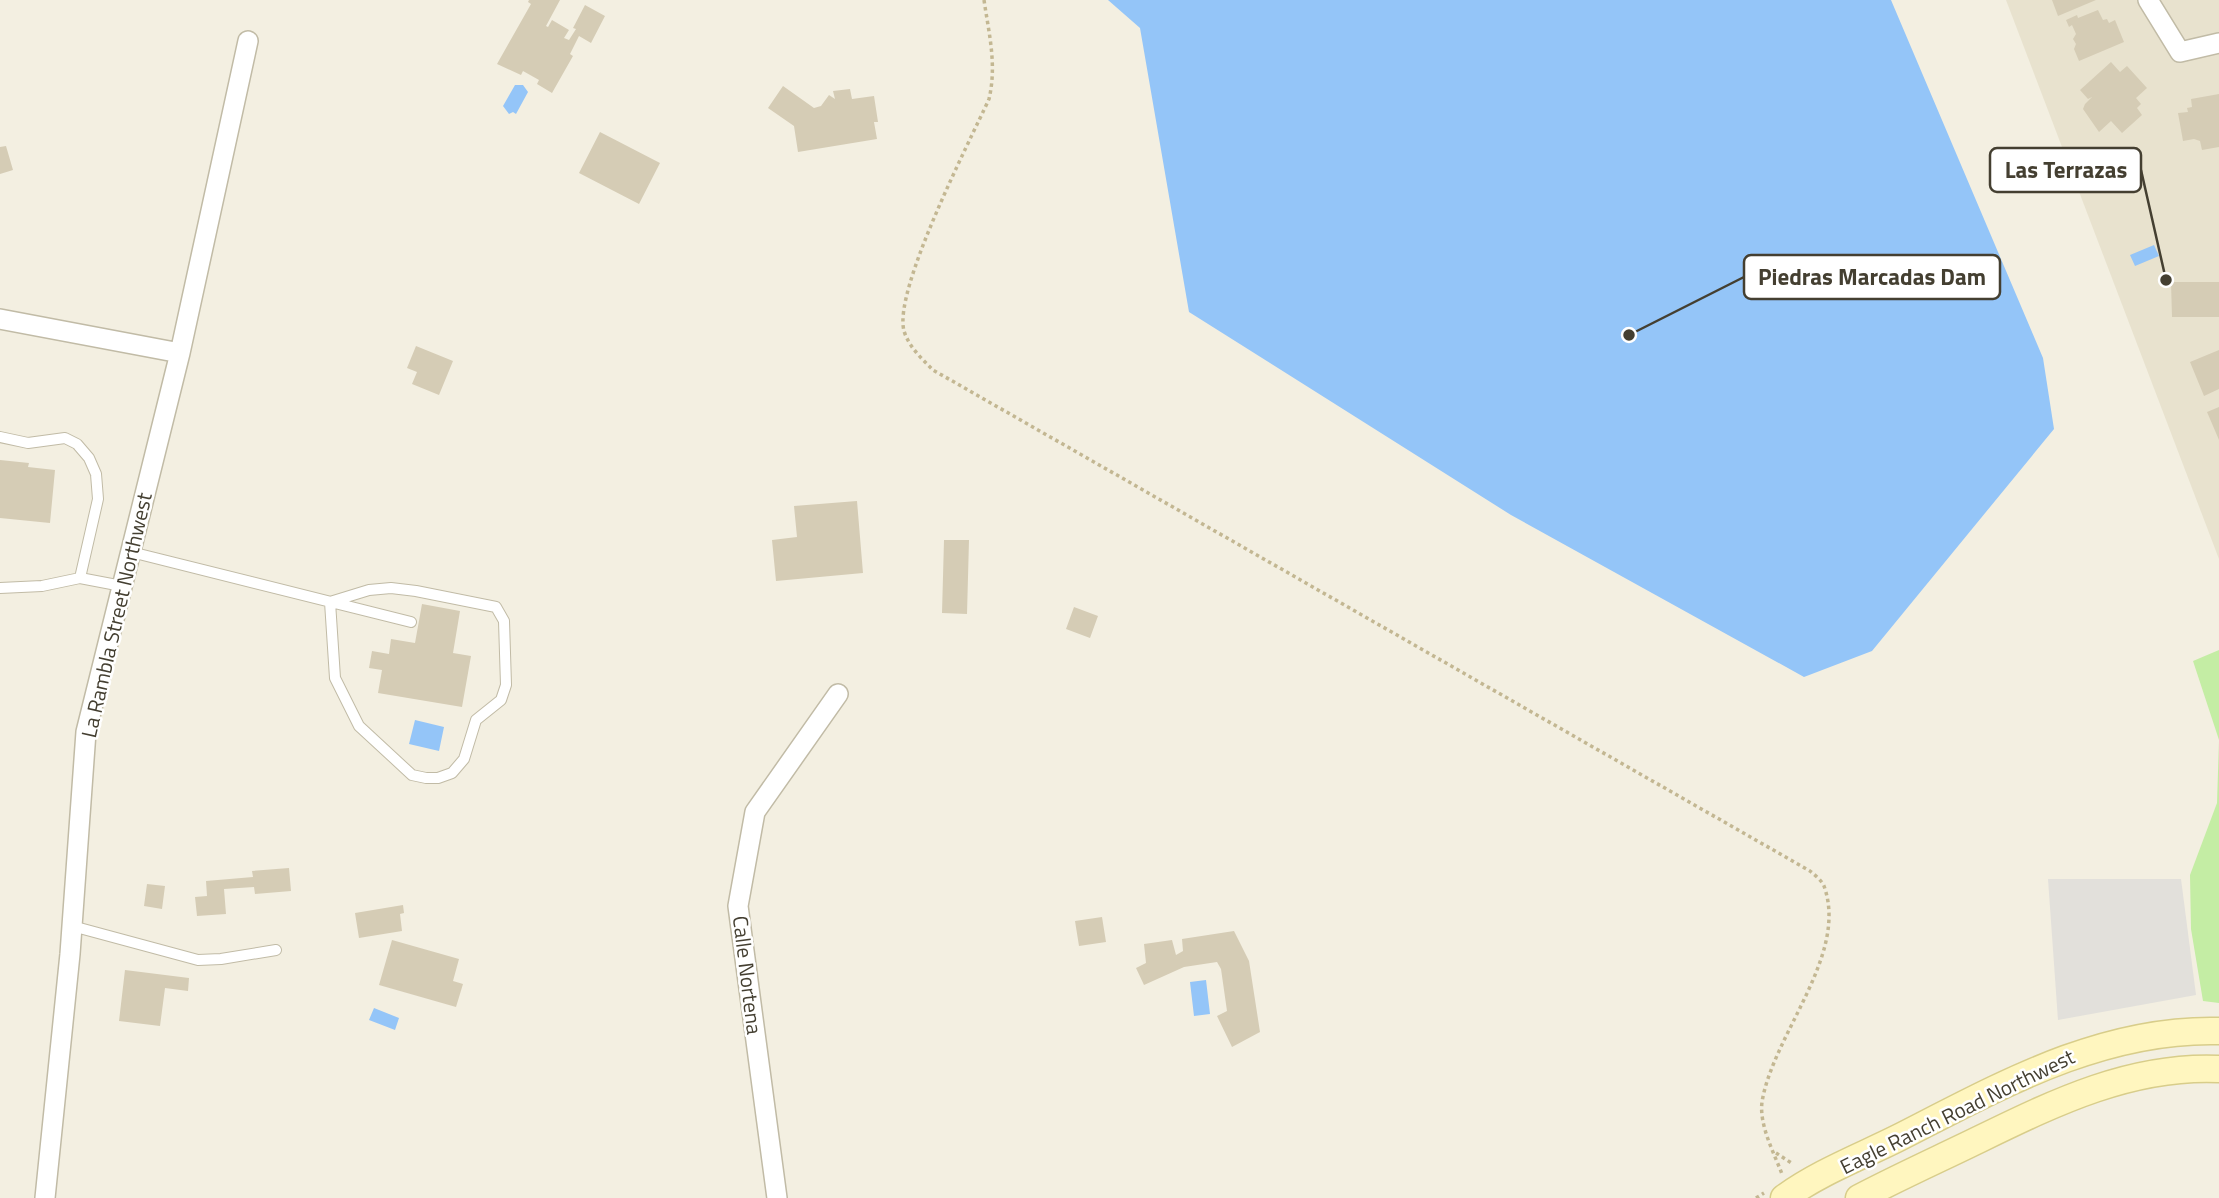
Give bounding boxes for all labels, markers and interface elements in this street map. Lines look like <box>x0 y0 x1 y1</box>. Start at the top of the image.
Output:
callout: Las Terrazas <box>1990 148 2141 192</box>
text: Las Terrazas <box>2005 152 2127 187</box>
callout: Piedras Marcadas Dam <box>1744 255 2000 299</box>
text: Piedras Marcadas Dam <box>1758 259 1986 294</box>
street label: La Rambla Street Northwest <box>72 489 160 741</box>
street label: Calle Nortena <box>725 914 771 1037</box>
street label: Eagle Ranch Road Northwest <box>1834 1040 2080 1182</box>

